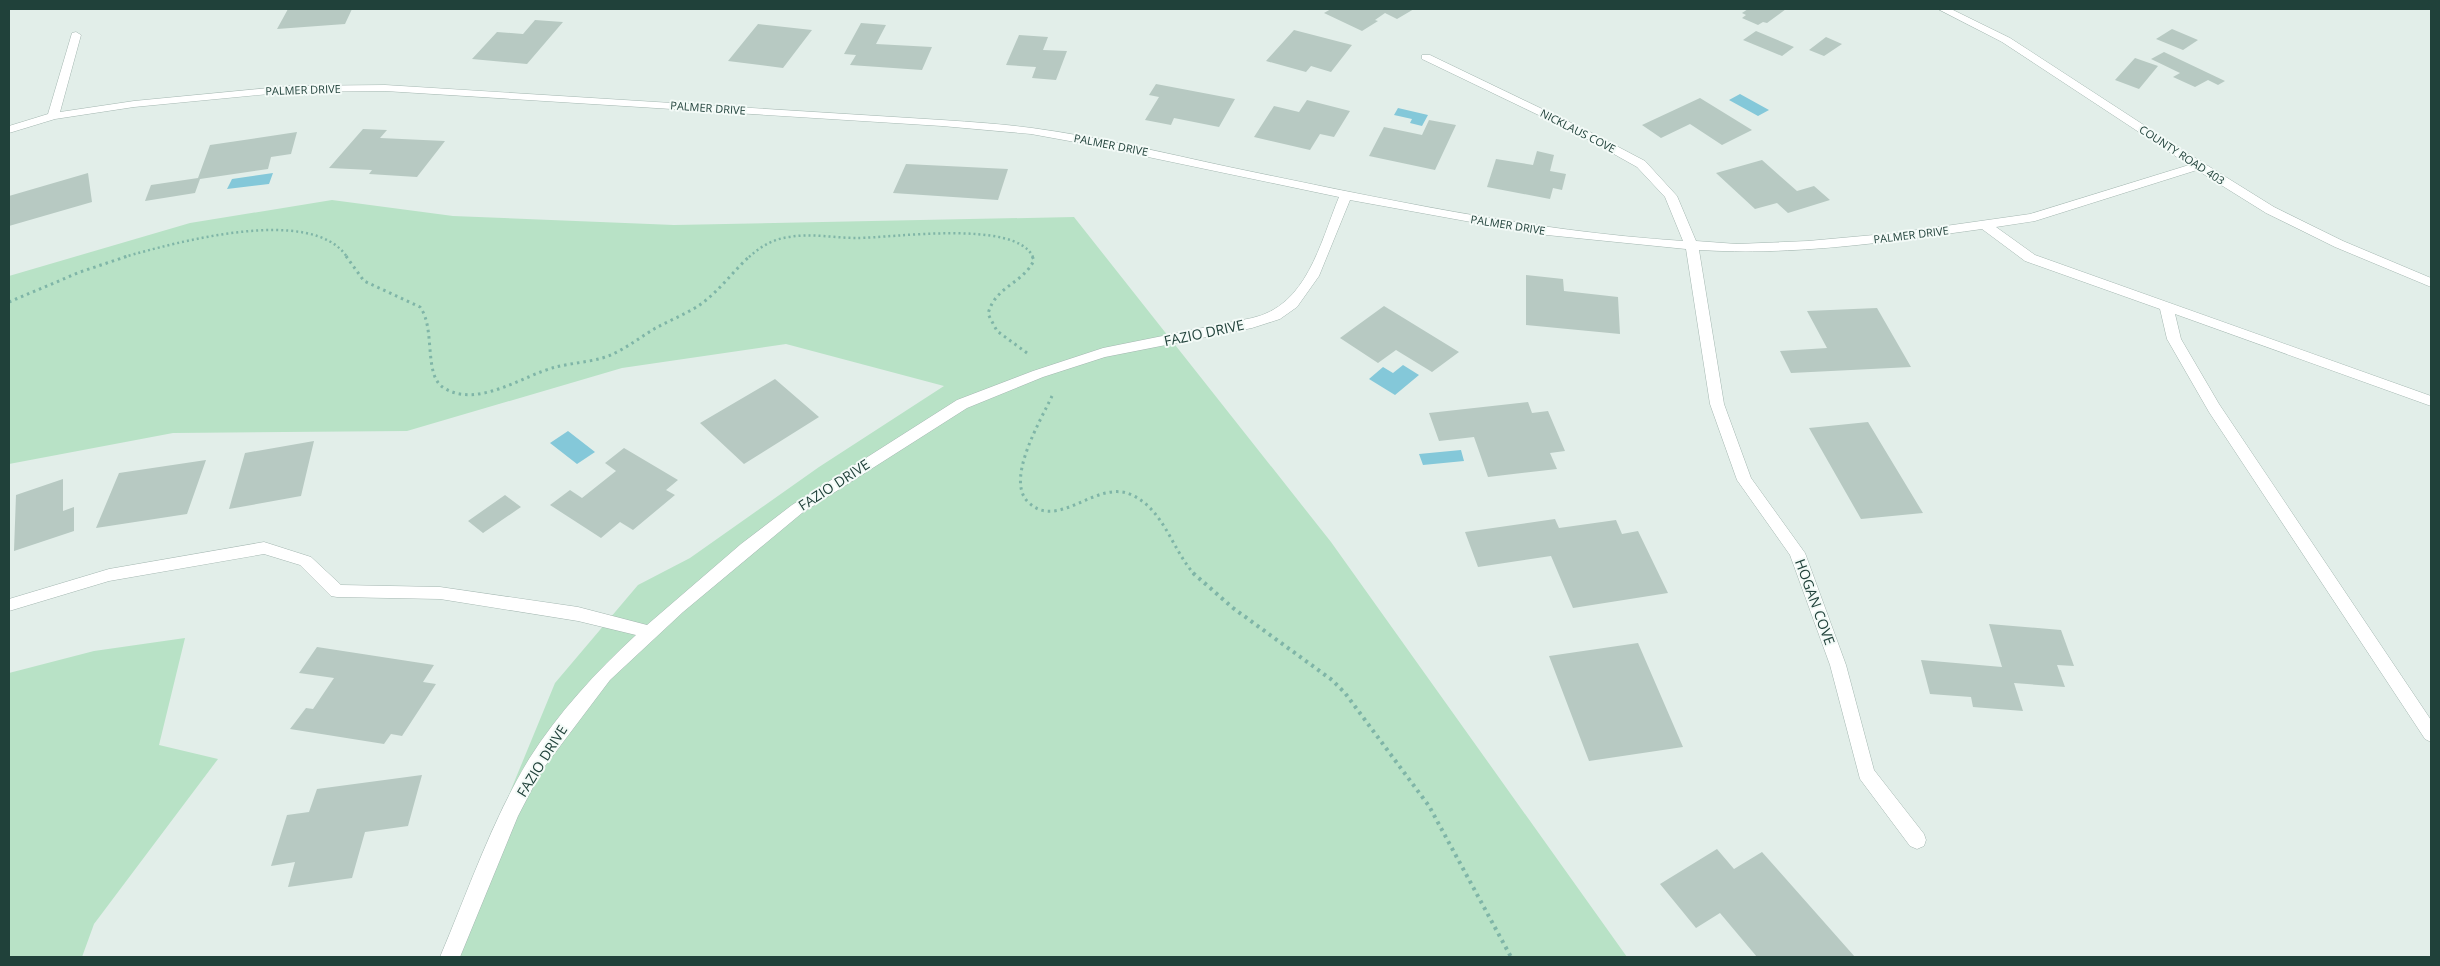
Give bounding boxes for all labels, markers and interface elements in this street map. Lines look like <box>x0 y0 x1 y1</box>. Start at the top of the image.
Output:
street label: PALMER DRIVE <box>265 81 341 98</box>
street label: PALMER DRIVE <box>670 97 746 118</box>
street label: NICKLAUS COVE <box>1538 105 1619 156</box>
street label: COUNTY ROAD 403 <box>2137 121 2228 188</box>
street label: PALMER DRIVE <box>1073 130 1150 159</box>
street label: PALMER DRIVE <box>1470 211 1547 238</box>
street label: PALMER DRIVE <box>1873 222 1949 247</box>
street label: FAZIO DRIVE <box>1162 315 1246 350</box>
street label: FAZIO DRIVE <box>794 454 873 515</box>
street label: HOGAN COVE <box>1791 556 1840 647</box>
street label: FAZIO DRIVE <box>512 721 571 800</box>

